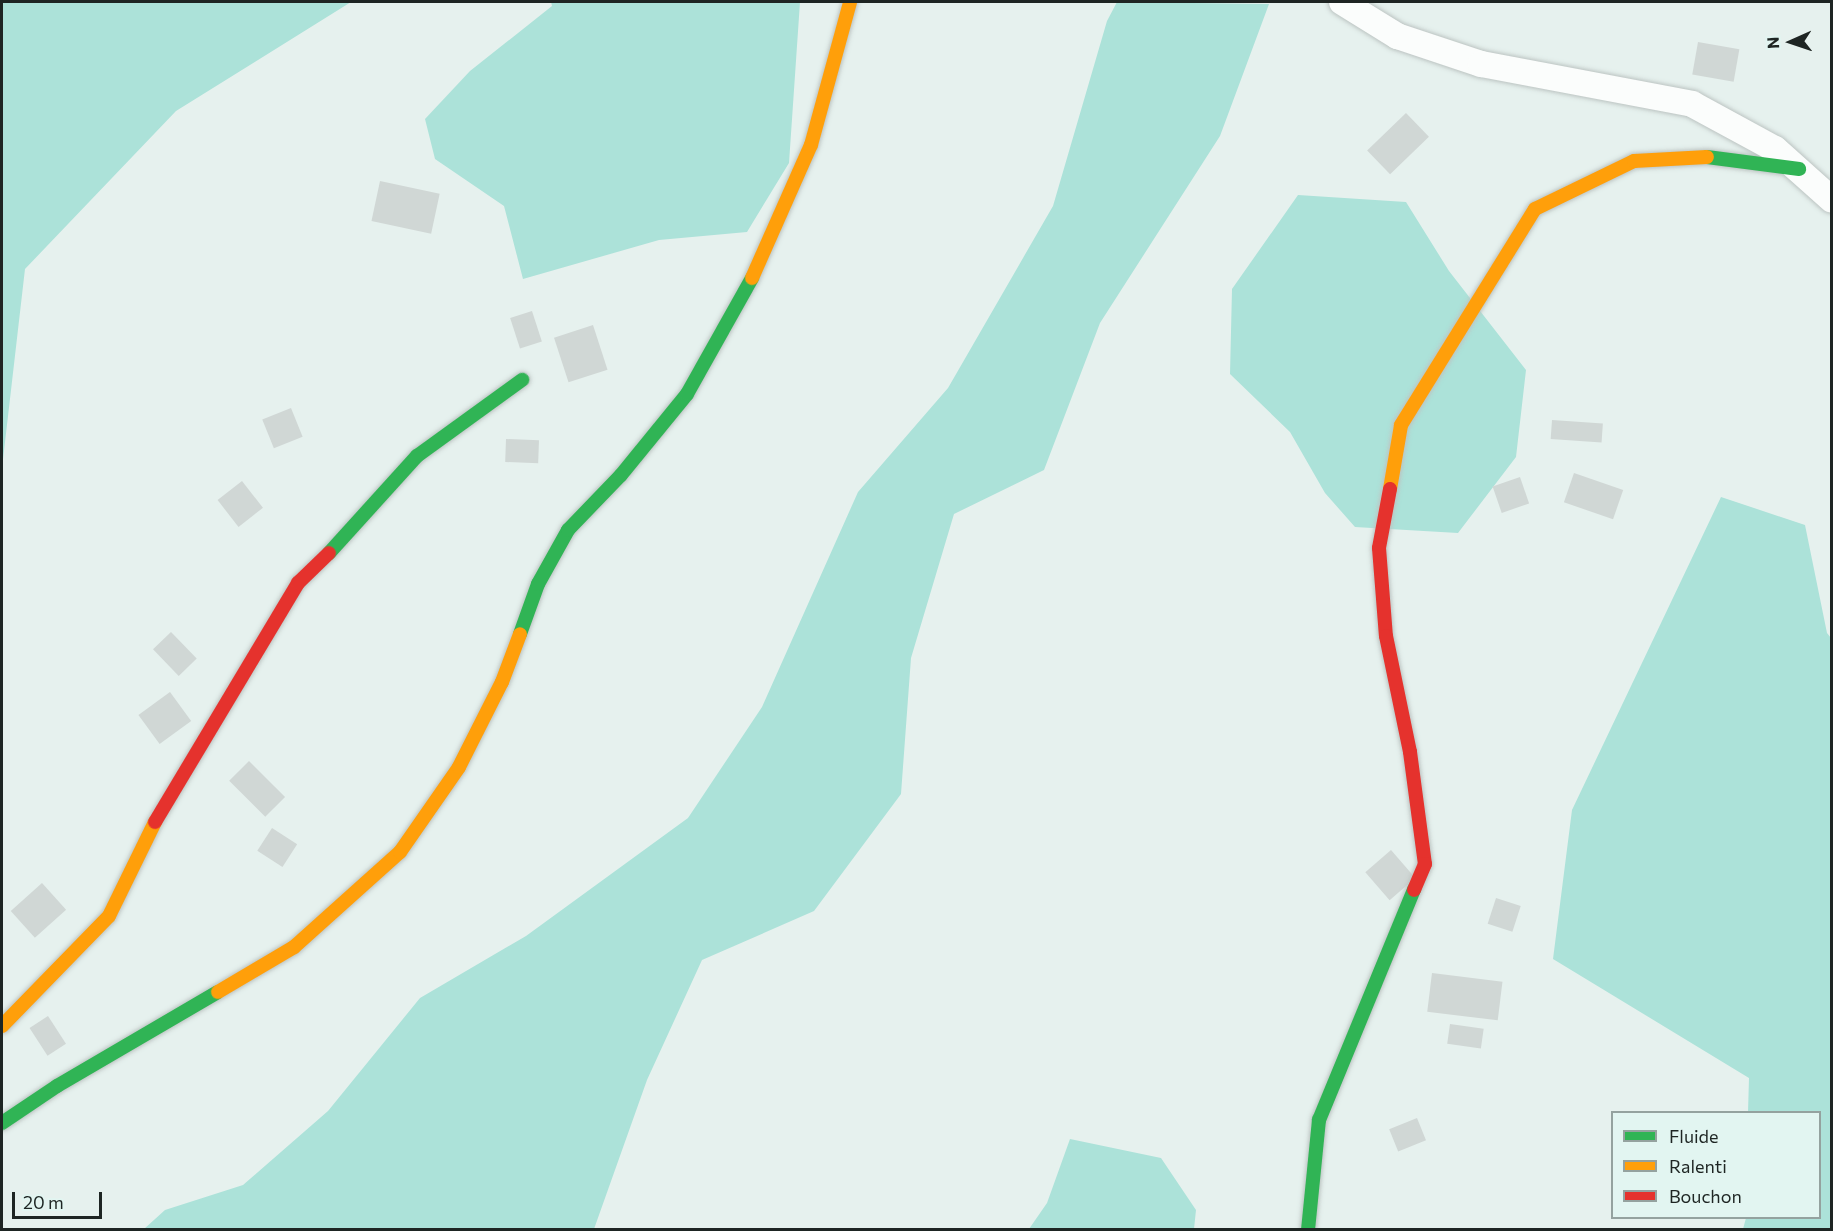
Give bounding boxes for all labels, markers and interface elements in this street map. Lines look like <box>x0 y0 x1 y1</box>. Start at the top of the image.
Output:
north arrow <box>1761 12 1821 72</box>
text: N <box>1763 36 1782 49</box>
legend <box>1611 1111 1821 1219</box>
text: Fluide <box>1669 1125 1718 1147</box>
text: Ralenti <box>1669 1155 1727 1177</box>
scale bar <box>15 1180 105 1218</box>
text: Bouchon <box>1669 1185 1742 1207</box>
text: 20 m <box>23 1191 64 1213</box>

